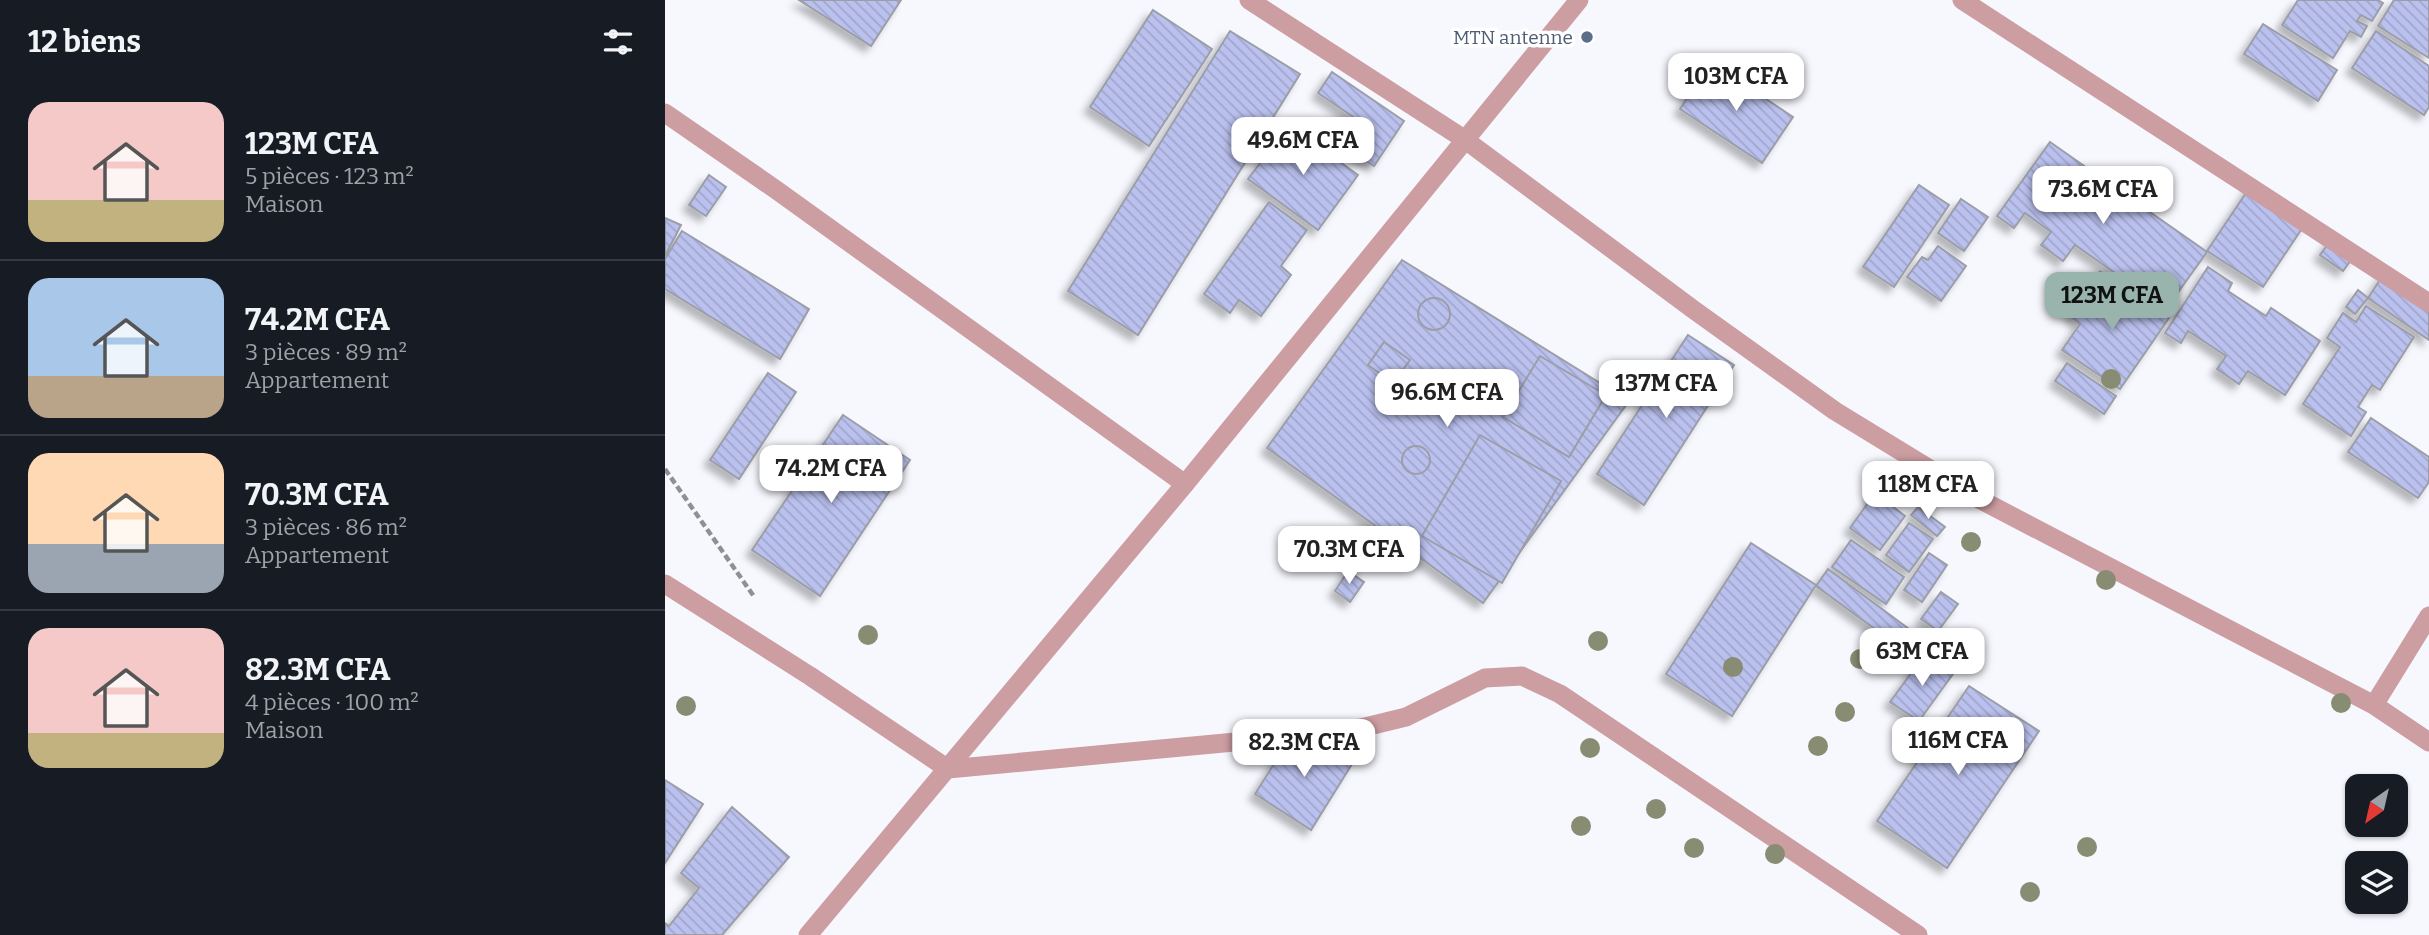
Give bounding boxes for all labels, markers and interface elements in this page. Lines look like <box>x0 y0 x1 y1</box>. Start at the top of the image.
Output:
icon: filters <box>599 23 637 61</box>
text: 12 biens <box>28 24 141 60</box>
place label: MTN antenne <box>1453 26 1573 49</box>
marker: MTN antenne <box>1579 29 1595 45</box>
pin: 103M CFA <box>1664 54 1808 113</box>
text: 103M CFA <box>1684 62 1788 90</box>
pin: 49.6M CFA <box>1223 118 1383 177</box>
text: 123M CFA <box>245 126 378 162</box>
text: 49.6M CFA <box>1247 126 1359 154</box>
icon: home <box>84 130 168 214</box>
text: 5 pièces · 123 m² <box>245 162 414 190</box>
pin: 73.6M CFA <box>2023 166 2183 226</box>
text: 73.6M CFA <box>2048 175 2158 203</box>
text: Maison <box>245 190 323 218</box>
pin: 123M CFA <box>2040 272 2184 332</box>
text: 123M CFA <box>2061 281 2163 309</box>
text: 74.2M CFA <box>245 302 390 338</box>
icon: home <box>84 306 168 390</box>
text: 3 pièces · 89 m² <box>245 338 407 366</box>
pin: 137M CFA <box>1594 360 1738 420</box>
text: Appartement <box>245 366 389 394</box>
text: 137M CFA <box>1615 369 1717 397</box>
pin: 96.6M CFA <box>1367 370 1527 429</box>
text: 96.6M CFA <box>1391 378 1503 406</box>
pin: 74.2M CFA <box>751 446 911 505</box>
text: 74.2M CFA <box>775 454 887 482</box>
pin: 118M CFA <box>1856 462 2000 521</box>
text: 118M CFA <box>1878 470 1978 498</box>
text: 70.3M CFA <box>245 477 389 513</box>
icon: home <box>84 481 168 565</box>
text: 3 pièces · 86 m² <box>245 513 407 541</box>
pin: 70.3M CFA <box>1269 526 1429 586</box>
text: 70.3M CFA <box>1294 535 1404 563</box>
text: Appartement <box>245 541 389 569</box>
pin: 63M CFA <box>1857 628 1987 688</box>
text: 63M CFA <box>1876 637 1968 665</box>
text: 82.3M CFA <box>245 652 390 688</box>
icon: home <box>84 656 168 740</box>
text: 4 pièces · 100 m² <box>245 688 419 716</box>
text: Maison <box>245 716 323 744</box>
pin: 116M CFA <box>1886 718 2030 777</box>
pin: 82.3M CFA <box>1224 720 1384 779</box>
text: 116M CFA <box>1908 726 2008 754</box>
text: 82.3M CFA <box>1248 728 1360 756</box>
north arrow <box>2345 774 2408 836</box>
map controls <box>2345 774 2408 914</box>
button: layers <box>2345 851 2408 914</box>

